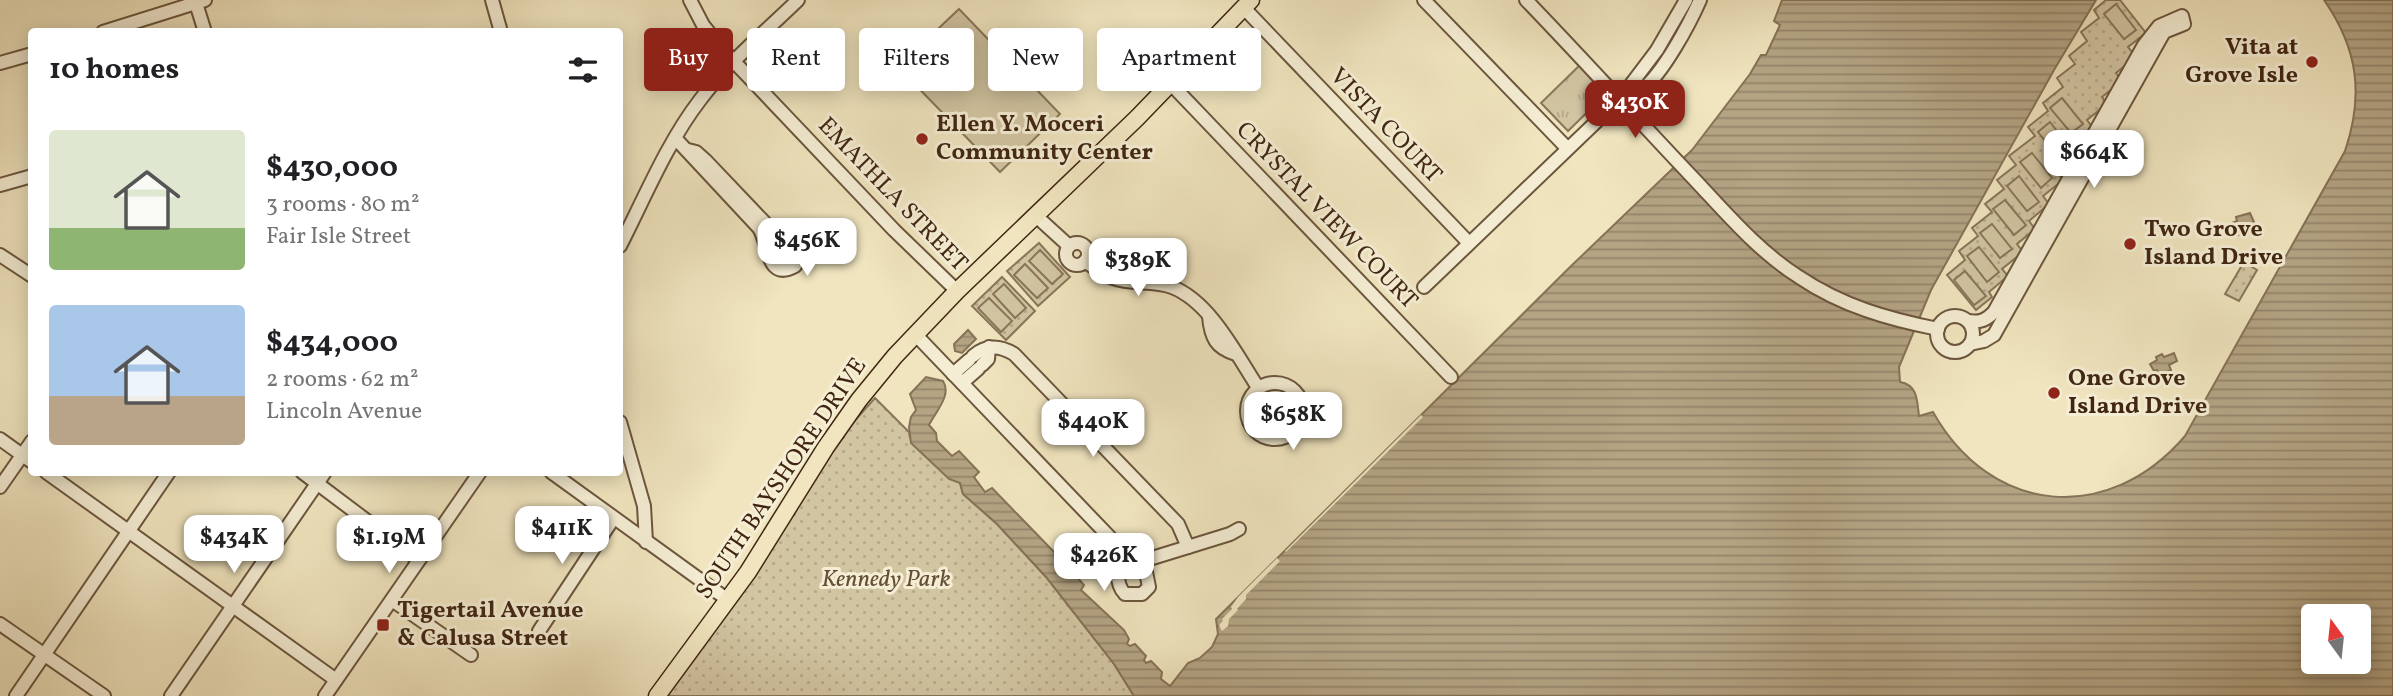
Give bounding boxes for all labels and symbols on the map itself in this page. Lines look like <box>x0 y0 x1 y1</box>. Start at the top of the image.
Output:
place label: Vita at Grove Isle <box>2185 31 2298 93</box>
marker: Vita at Grove Isle <box>2304 54 2320 70</box>
street label: VISTA COURT <box>1321 61 1449 191</box>
pin: $430K <box>1586 80 1684 140</box>
place label: Ellen Y. Moceri Community Center <box>936 108 1153 170</box>
street label: EMATHLA STREET <box>809 110 975 280</box>
street label: CRYSTAL VIEW COURT <box>1227 115 1425 317</box>
pin: $664K <box>2045 130 2143 190</box>
marker: Ellen Y. Moceri Community Center <box>914 131 930 147</box>
place label: Two Grove Island Drive <box>2144 213 2283 275</box>
pin: $456K <box>758 218 856 278</box>
marker: Two Grove Island Drive <box>2122 236 2138 252</box>
pin: $389K <box>1089 238 1187 298</box>
street label: SOUTH BAYSHORE DRIVE <box>688 351 876 607</box>
place label: One Grove Island Drive <box>2068 362 2207 424</box>
marker: One Grove Island Drive <box>2046 385 2062 401</box>
pin: $658K <box>1244 392 1342 452</box>
pin: $440K <box>1044 400 1142 459</box>
pin: $411K <box>513 506 611 566</box>
pin: $434K <box>185 516 283 575</box>
pin: $1.19M <box>332 516 446 575</box>
pin: $426K <box>1055 534 1153 593</box>
park label: Kennedy Park <box>821 563 951 597</box>
place label: Tigertail Avenue & Calusa Street <box>397 594 584 656</box>
north arrow <box>2301 604 2371 674</box>
marker: Tigertail Avenue & Calusa Street <box>375 617 391 633</box>

